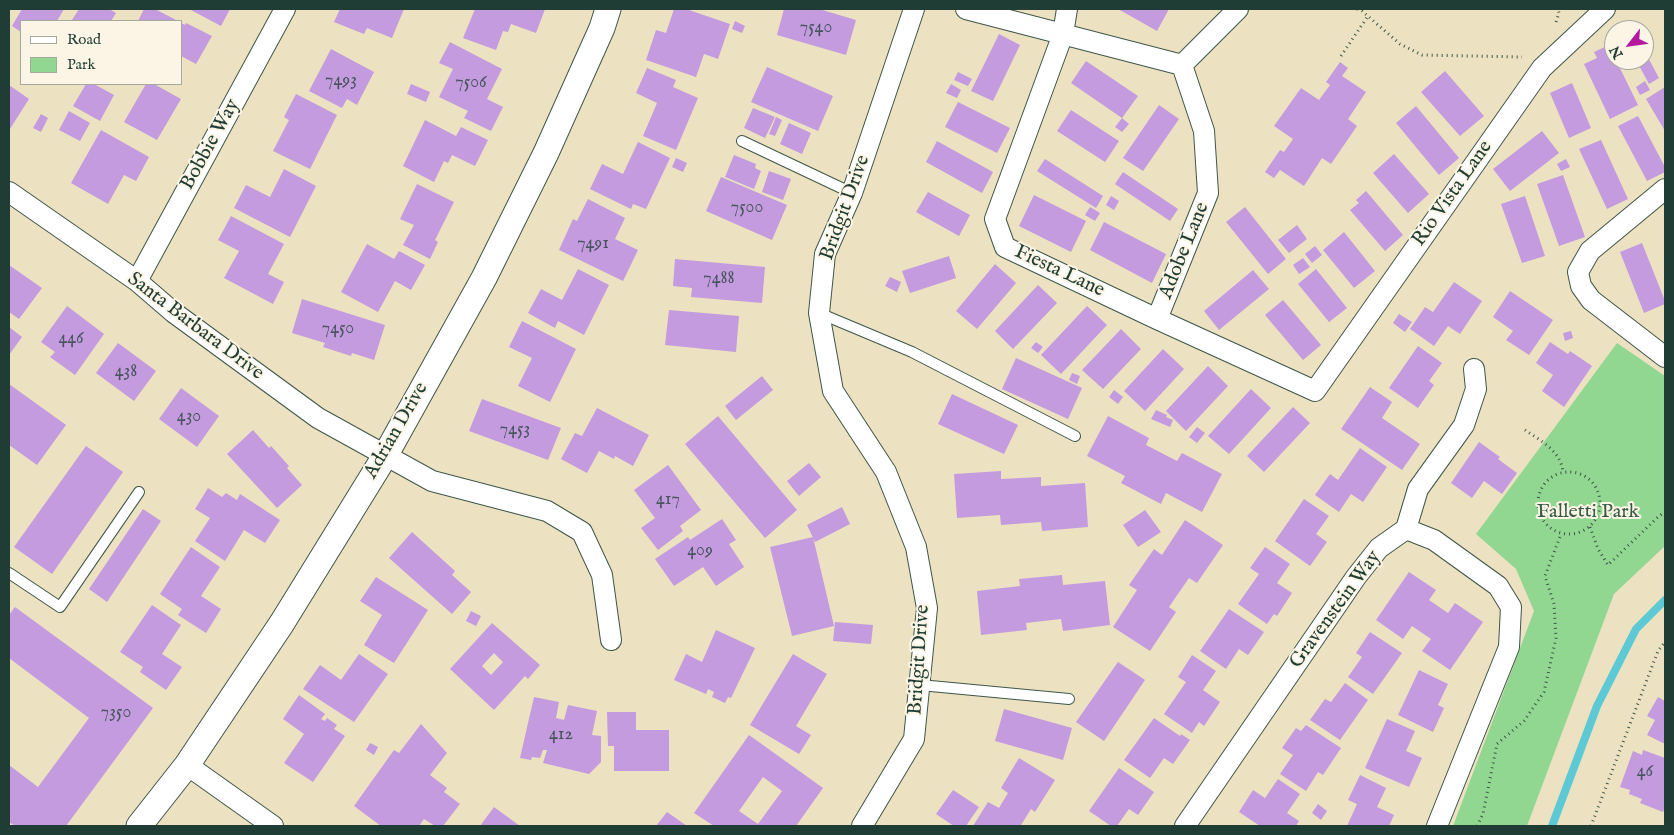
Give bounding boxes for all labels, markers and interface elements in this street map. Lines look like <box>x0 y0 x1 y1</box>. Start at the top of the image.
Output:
house number: 7540 <box>800 17 832 39</box>
legend <box>20 20 182 85</box>
north arrow <box>1604 20 1654 70</box>
text: Road <box>67 30 101 49</box>
text: N <box>1606 42 1628 62</box>
text: Park <box>67 55 96 74</box>
house number: 7493 <box>325 70 357 92</box>
house number: 7506 <box>455 72 487 94</box>
street label: Bobbie Way <box>176 95 246 195</box>
street label: Rio Vista Lane <box>1408 137 1498 251</box>
street label: Bridgit Drive <box>816 152 876 264</box>
house number: 7500 <box>731 197 763 219</box>
street label: Adobe Lane <box>1155 199 1215 303</box>
house number: 7491 <box>577 233 609 255</box>
street label: Fiesta Lane <box>1010 241 1108 303</box>
street label: Santa Barbara Drive <box>122 268 268 386</box>
house number: 7488 <box>703 268 735 290</box>
house number: 7450 <box>322 318 354 340</box>
house number: 446 <box>58 328 84 350</box>
house number: 438 <box>115 361 137 383</box>
street label: Adrian Drive <box>360 379 434 483</box>
house number: 430 <box>177 406 201 428</box>
house number: 7453 <box>500 419 530 441</box>
house number: 417 <box>656 489 680 511</box>
park label: Falletti Park <box>1537 501 1639 525</box>
house number: 409 <box>687 540 713 562</box>
street label: Gravenstein Way <box>1285 546 1387 674</box>
street label: Bridgit Drive <box>904 604 936 716</box>
house number: 7350 <box>101 702 131 724</box>
house number: 412 <box>549 724 573 746</box>
house number: 46 <box>1637 761 1653 783</box>

